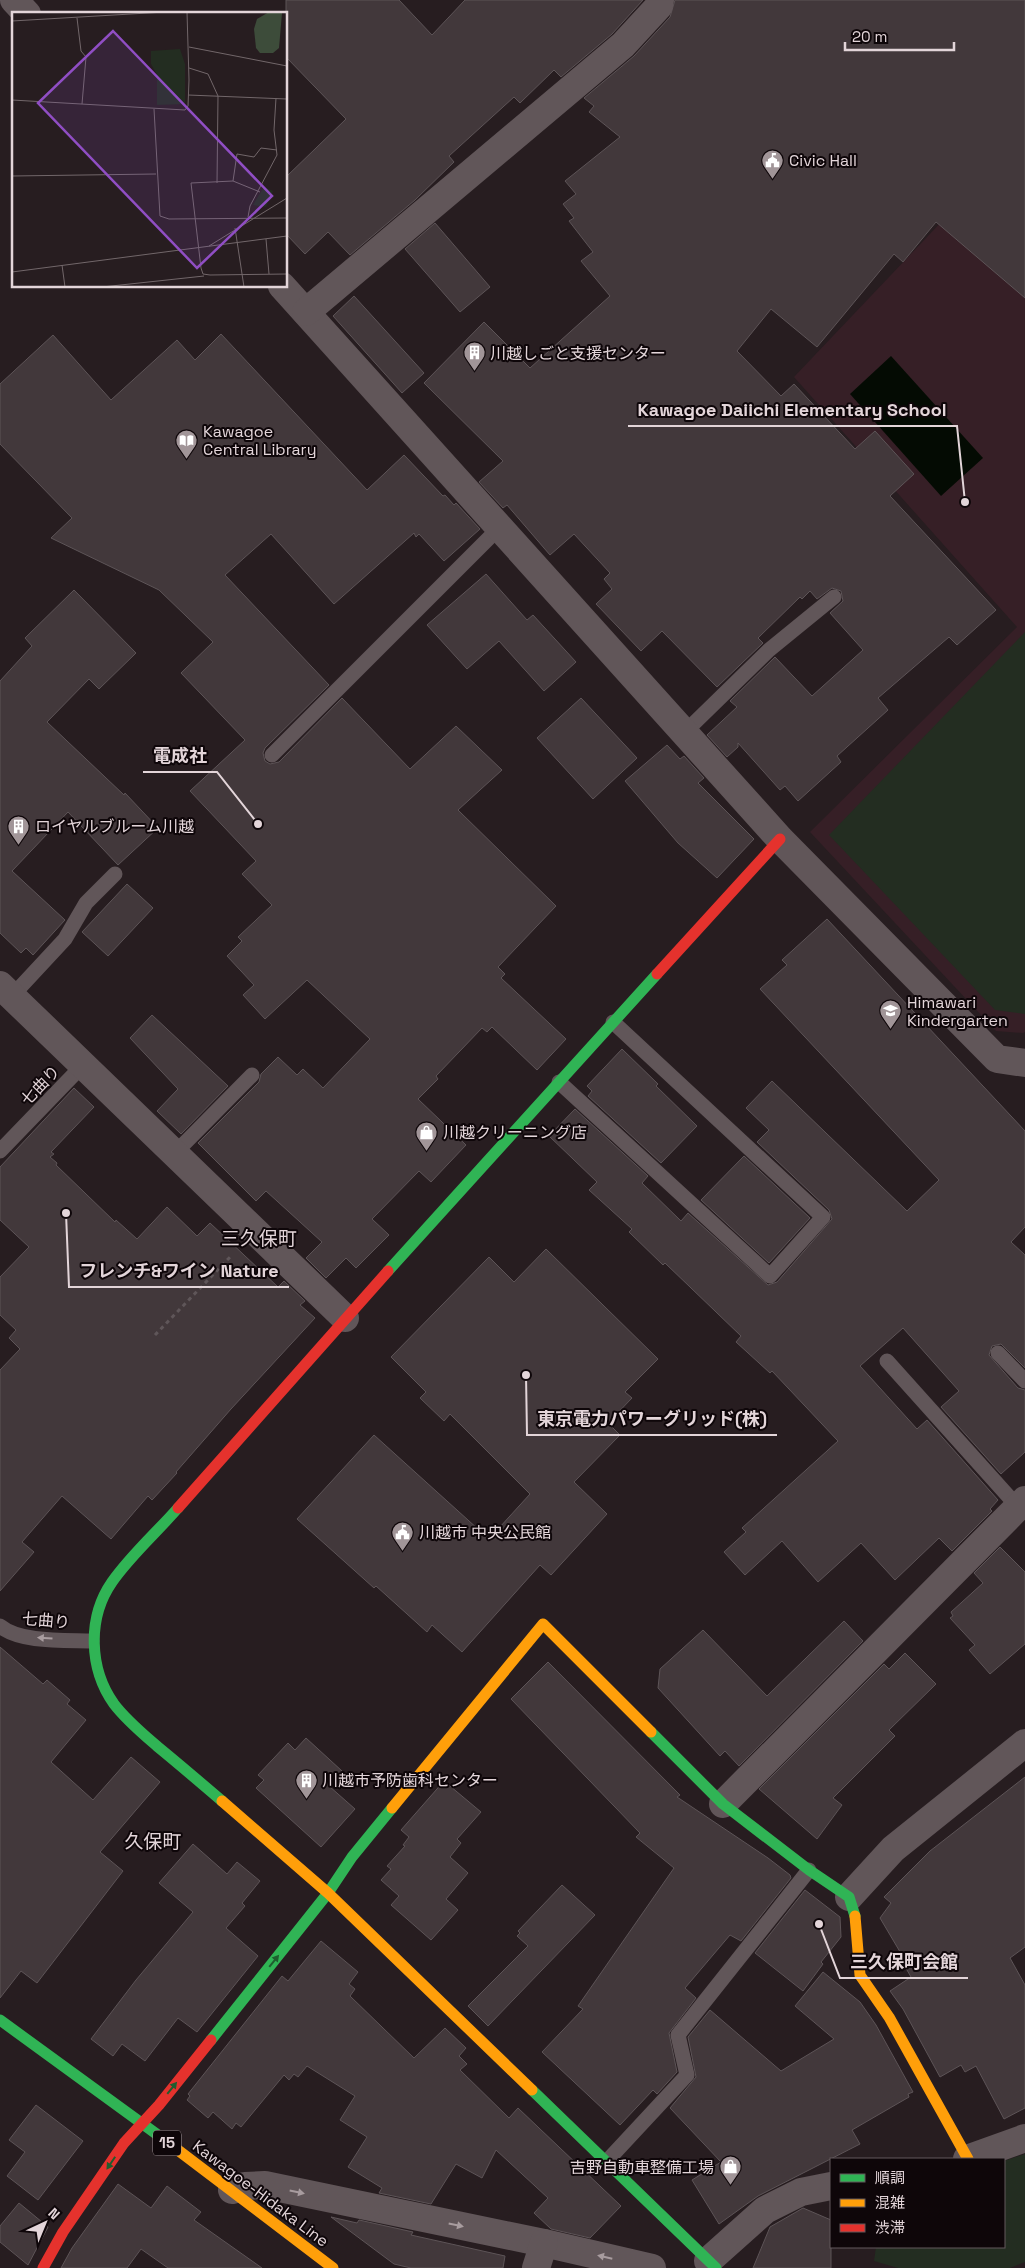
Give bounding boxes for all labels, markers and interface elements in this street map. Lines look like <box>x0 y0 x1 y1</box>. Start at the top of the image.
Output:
inset map <box>12 12 288 288</box>
scale bar <box>845 20 954 52</box>
text: 20 m <box>852 27 887 46</box>
public building icon: Civic Hall <box>761 148 785 179</box>
place label: Civic Hall <box>789 150 857 171</box>
building icon: 川越しごと支援センター <box>462 341 486 372</box>
place label: 川越しごと支援センター <box>490 343 666 364</box>
callout: Kawagoe Daiichi Elementary School <box>628 393 957 426</box>
text: Kawagoe Daiichi Elementary School <box>638 398 946 421</box>
place label: Kawagoe Central Library <box>203 421 316 460</box>
library icon: Kawagoe Central Library <box>175 428 199 459</box>
callout: 電成社 <box>143 739 217 772</box>
text: 電成社 <box>153 744 207 767</box>
building icon: ロイヤルブルーム川越 <box>7 814 31 845</box>
place label: ロイヤルブルーム川越 <box>35 816 194 837</box>
place label: Himawari Kindergarten <box>907 992 1008 1031</box>
school or university icon: Himawari Kindergarten <box>879 999 903 1030</box>
street label: 七曲り <box>16 1061 65 1110</box>
shop icon: 川越クリーニング店 <box>415 1120 439 1151</box>
place label: 川越クリーニング店 <box>443 1122 587 1143</box>
district label: 三久保町 <box>221 1226 297 1251</box>
callout: フレンチ&ワイン Nature <box>69 1254 289 1287</box>
text: フレンチ&ワイン Nature <box>79 1259 279 1282</box>
callout: 東京電力パワーグリッド(株) <box>527 1402 777 1435</box>
text: 東京電力パワーグリッド(株) <box>537 1407 767 1430</box>
public building icon: 川越市 中央公民館 <box>391 1520 415 1551</box>
place label: 川越市 中央公民館 <box>419 1522 551 1543</box>
street label: 七曲り <box>21 1608 71 1633</box>
one-way arrow <box>36 1634 52 1642</box>
building icon: 川越市予防歯科センター <box>294 1768 318 1799</box>
place label: 川越市予防歯科センター <box>322 1770 498 1791</box>
district label: 久保町 <box>124 1829 182 1854</box>
callout: 三久保町会館 <box>840 1945 968 1978</box>
text: 三久保町会館 <box>850 1950 958 1973</box>
one-way arrow <box>268 1955 279 1968</box>
one-way arrow <box>167 2082 178 2095</box>
road number: 15 <box>153 2130 181 2156</box>
street label: Kawagoe-Hidaka Line <box>188 2135 333 2251</box>
shop icon: 吉野自動車整備工場 <box>718 2155 742 2186</box>
one-way arrow <box>106 2156 116 2170</box>
place label: 吉野自動車整備工場 <box>570 2157 714 2178</box>
legend <box>830 2158 1005 2248</box>
text: 順調 <box>875 2168 905 2187</box>
one-way arrow <box>290 2188 305 2196</box>
text: 混雑 <box>875 2193 905 2212</box>
north arrow <box>20 2198 70 2248</box>
text: N <box>44 2204 64 2223</box>
text: 渋滞 <box>875 2218 905 2237</box>
one-way arrow <box>449 2221 464 2229</box>
one-way arrow <box>597 2253 612 2261</box>

